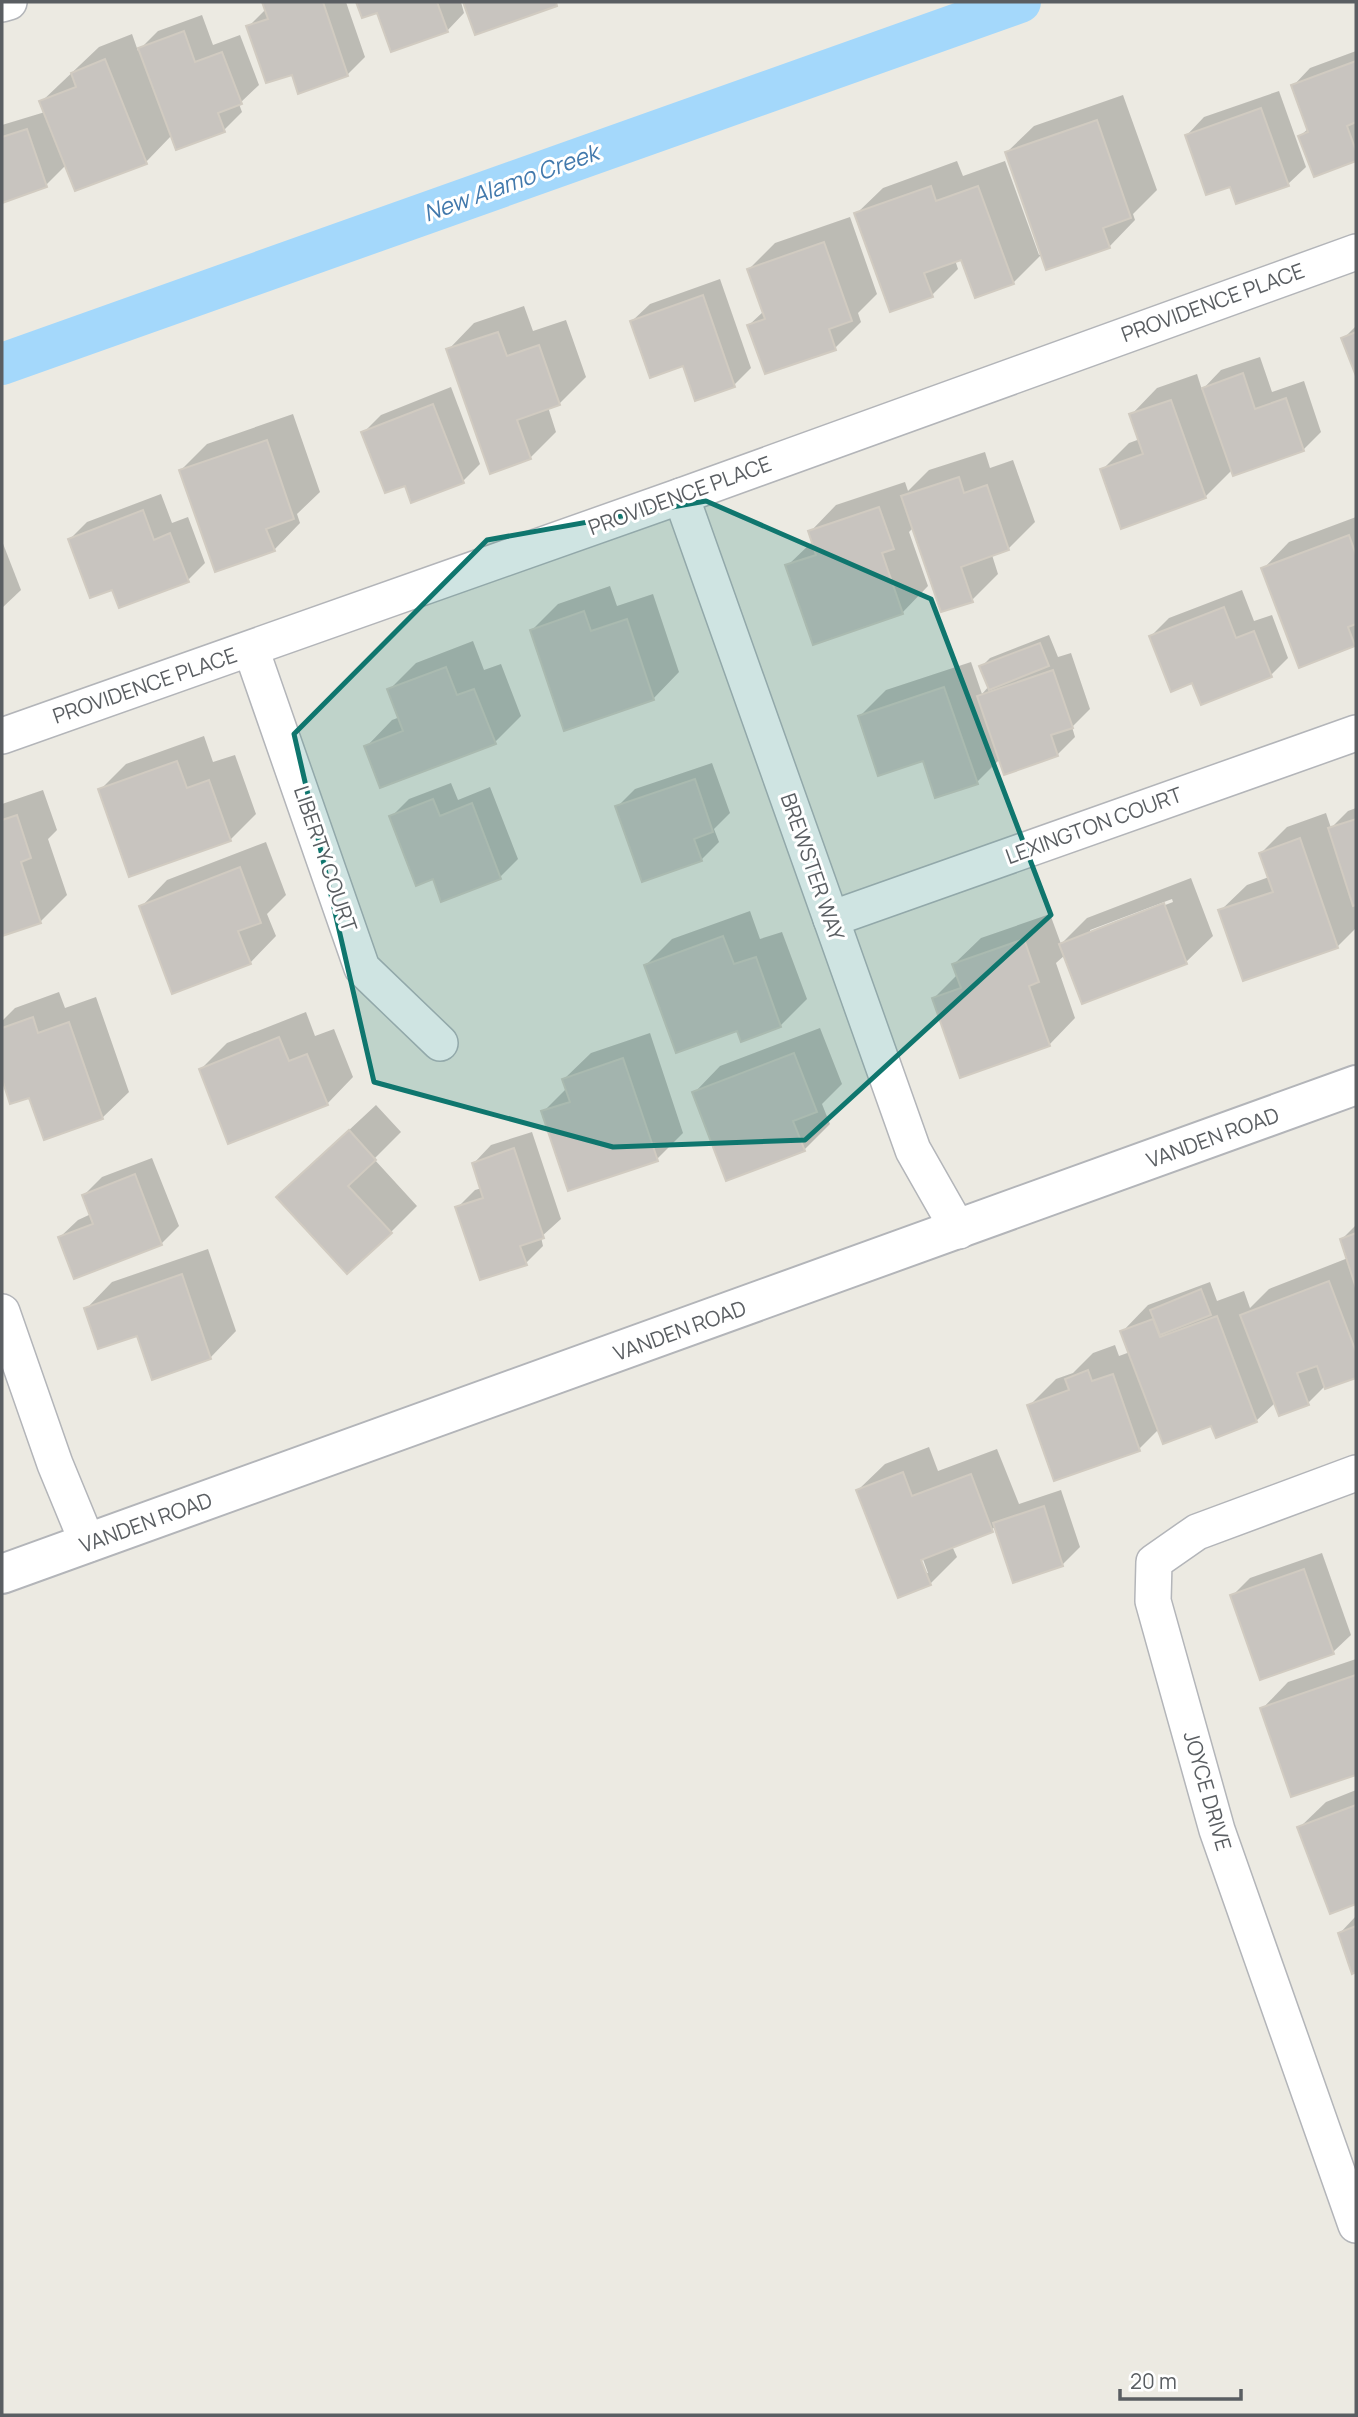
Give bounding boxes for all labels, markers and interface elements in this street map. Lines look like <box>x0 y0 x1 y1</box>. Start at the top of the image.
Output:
water label: New Alamo Creek <box>419 134 606 229</box>
street label: PROVIDENCE PLACE <box>1117 256 1308 348</box>
street label: PROVIDENCE PLACE <box>584 449 775 541</box>
street label: PROVIDENCE PLACE <box>49 640 240 730</box>
street label: LEXINGTON COURT <box>1001 780 1186 870</box>
street label: LIBERTY COURT <box>288 782 364 936</box>
street label: BREWSTER WAY <box>775 789 851 944</box>
street label: VANDEN ROAD <box>1143 1100 1283 1174</box>
street label: VANDEN ROAD <box>610 1293 750 1367</box>
street label: VANDEN ROAD <box>76 1485 216 1559</box>
street label: JOYCE DRIVE <box>1178 1728 1238 1854</box>
scale bar <box>1120 2358 1241 2402</box>
text: 20 m <box>1130 2367 1177 2395</box>

